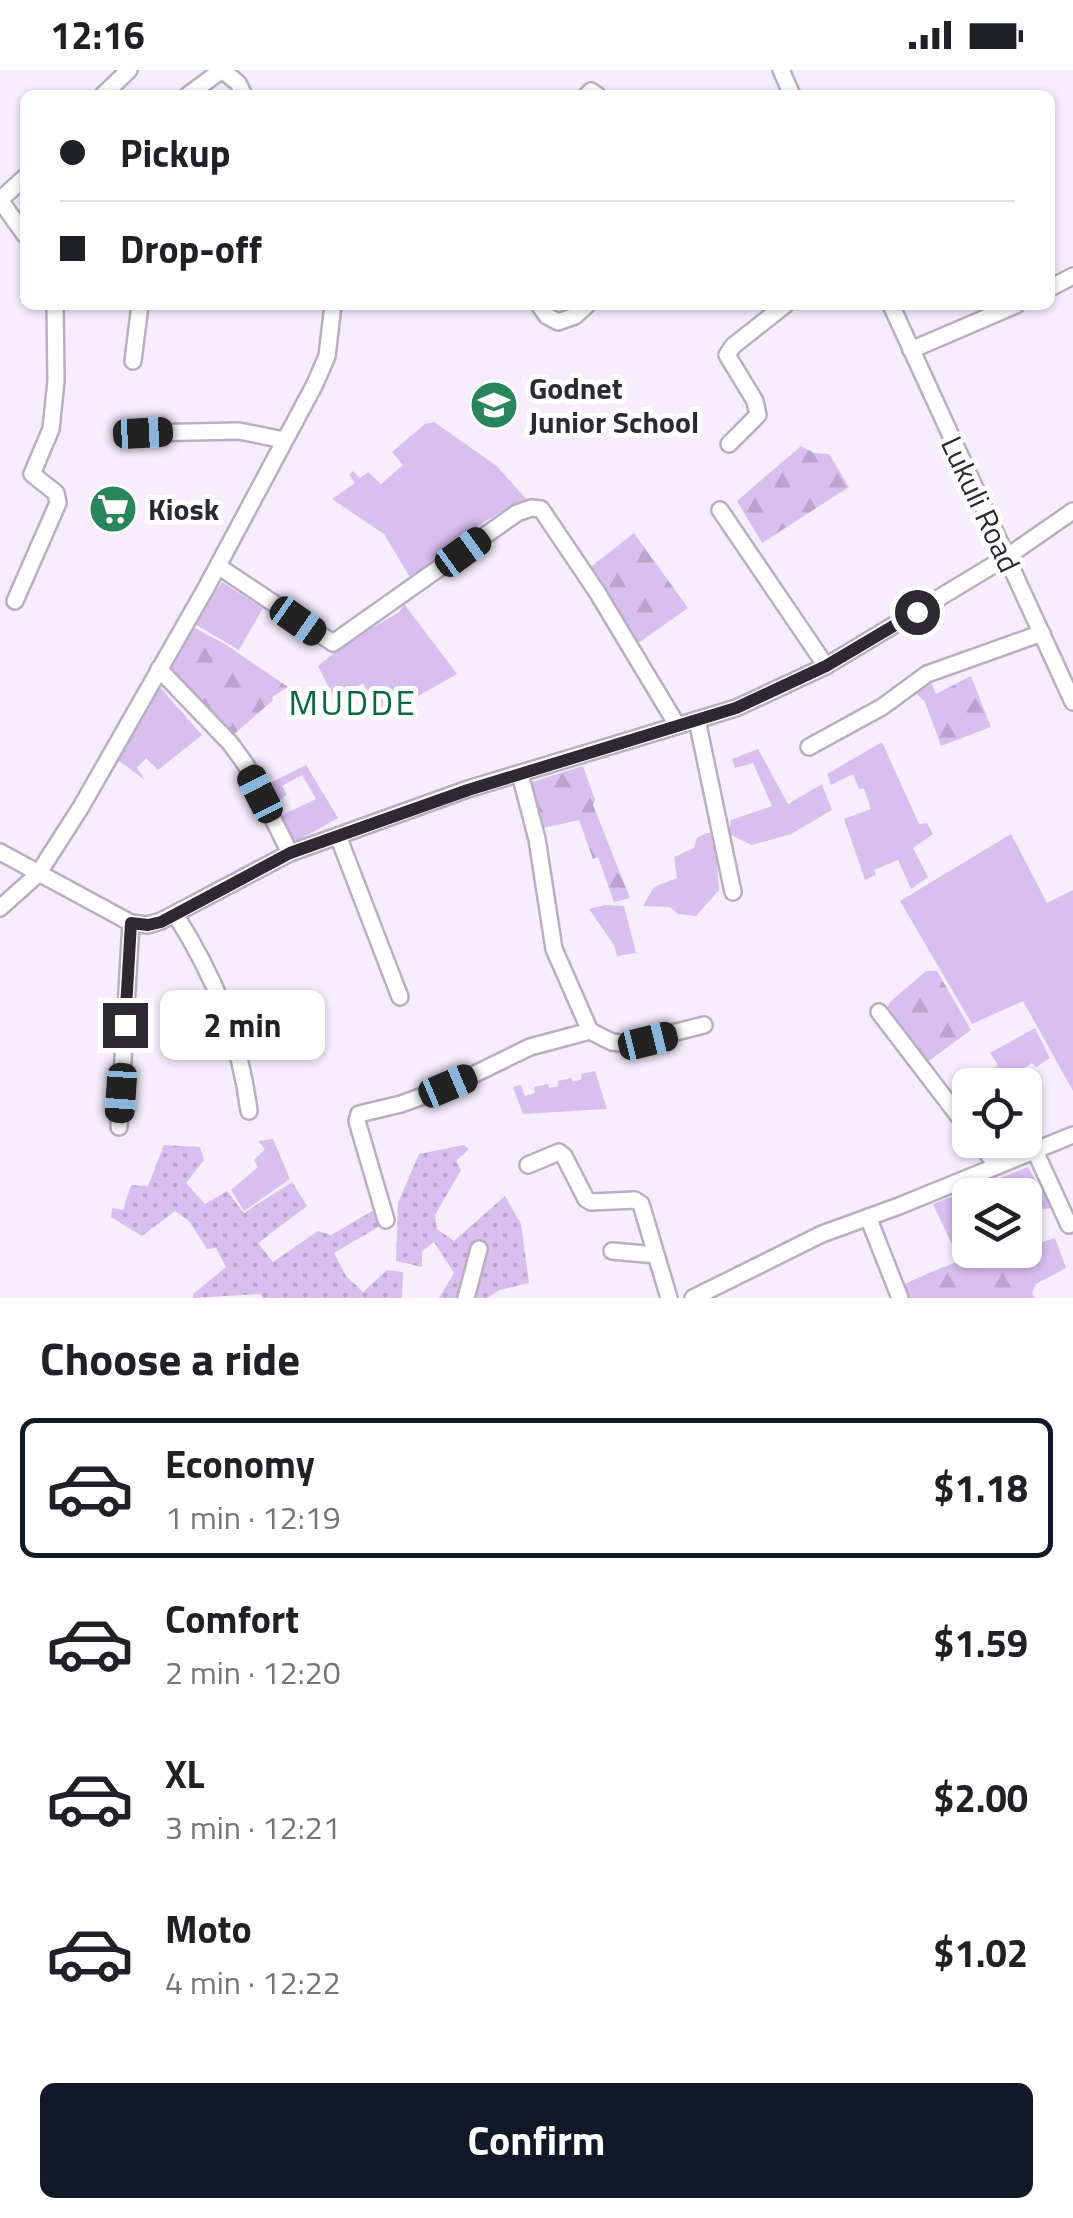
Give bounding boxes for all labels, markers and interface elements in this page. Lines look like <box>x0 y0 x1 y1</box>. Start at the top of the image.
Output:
text: 12:16 <box>50 6 145 64</box>
text: Pickup <box>120 124 230 182</box>
text: Drop-off <box>120 220 262 278</box>
place label: Godnet Junior School <box>529 365 699 445</box>
school or university icon: Godnet Junior School <box>468 379 520 431</box>
car <box>112 416 174 450</box>
street label: Lukuli Road <box>929 428 1033 580</box>
supermarket icon: Kiosk <box>87 483 139 535</box>
place label: Kiosk <box>148 486 220 532</box>
car <box>430 522 496 582</box>
route start <box>895 590 940 635</box>
car <box>265 592 331 650</box>
district label: MUDDE <box>289 675 417 729</box>
car <box>233 760 287 828</box>
callout: 2 min <box>160 990 325 1060</box>
text: 2 min <box>204 1001 281 1049</box>
route end <box>103 1003 148 1048</box>
car <box>615 1019 681 1063</box>
car <box>415 1060 481 1112</box>
car <box>104 1062 138 1124</box>
map controls <box>952 1068 1042 1268</box>
button: locate <box>952 1068 1042 1158</box>
button: layers <box>952 1178 1042 1268</box>
text: Choose a ride <box>40 1324 300 1392</box>
text: Economy <box>165 1435 315 1493</box>
icon: car <box>45 1443 135 1533</box>
text: $1.18 <box>933 1459 1028 1517</box>
text: 1 min · 12:19 <box>165 1493 341 1541</box>
text: Comfort <box>165 1590 299 1648</box>
icon: car <box>45 1598 135 1688</box>
text: $1.59 <box>933 1614 1028 1672</box>
text: 2 min · 12:20 <box>165 1648 341 1696</box>
text: XL <box>165 1745 205 1803</box>
icon: car <box>45 1753 135 1843</box>
text: $2.00 <box>933 1769 1028 1827</box>
text: 3 min · 12:21 <box>165 1803 341 1851</box>
text: Moto <box>165 1900 252 1958</box>
icon: car <box>45 1908 135 1998</box>
text: $1.02 <box>933 1924 1028 1982</box>
text: 4 min · 12:22 <box>165 1958 341 2006</box>
button: Confirm <box>40 2083 1033 2198</box>

